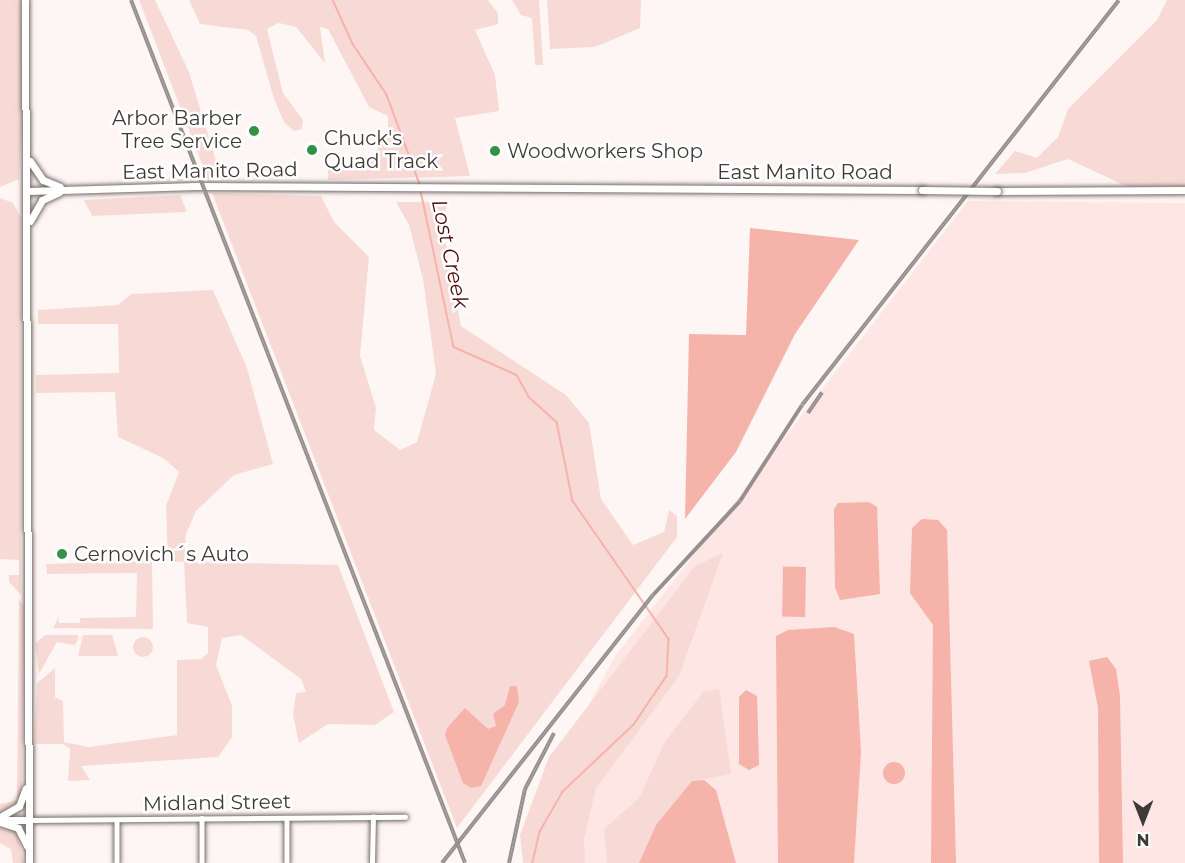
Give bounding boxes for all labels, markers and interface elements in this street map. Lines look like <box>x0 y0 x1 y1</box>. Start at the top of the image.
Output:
place label: Arbor Barber Tree Service <box>112 107 242 154</box>
marker: Arbor Barber Tree Service <box>247 124 261 138</box>
place label: Chuck's Quad Track <box>324 126 438 173</box>
place label: Woodworkers Shop <box>507 139 703 163</box>
marker: Chuck's Quad Track <box>305 143 319 157</box>
marker: Woodworkers Shop <box>488 144 502 158</box>
street label: East Manito Road <box>122 157 298 185</box>
street label: East Manito Road <box>717 160 893 184</box>
water label: Lost Creek <box>426 197 474 311</box>
place label: Cernovich´s Auto <box>74 542 249 566</box>
marker: Cernovich´s Auto <box>55 547 69 561</box>
street label: Midland Street <box>143 790 291 816</box>
north arrow <box>1113 791 1173 851</box>
text: N <box>1137 830 1149 849</box>

